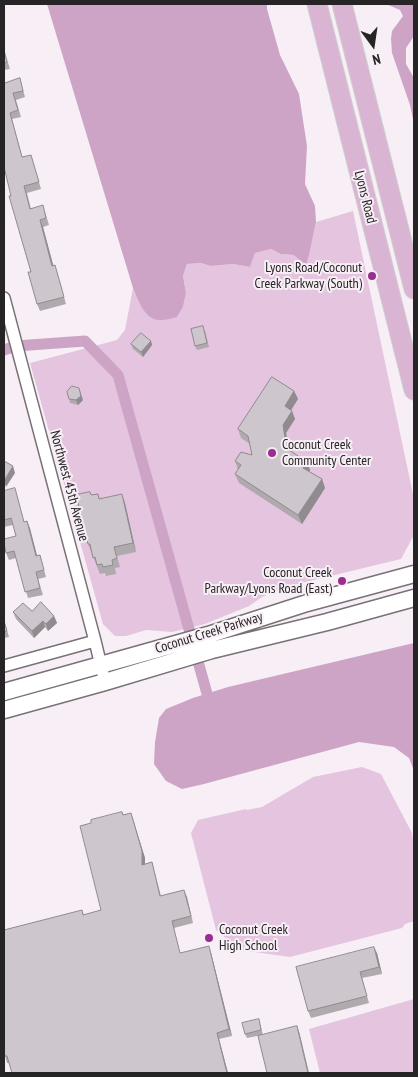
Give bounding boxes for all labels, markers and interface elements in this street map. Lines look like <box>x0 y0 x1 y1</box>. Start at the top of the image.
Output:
north arrow <box>348 20 398 70</box>
text: N <box>371 50 382 69</box>
street label: Lyons Road <box>350 169 380 225</box>
place label: Lyons Road/Coconut Creek Parkway (South) <box>255 260 362 292</box>
marker: Lyons Road/Coconut Creek Parkway (South) <box>366 270 378 282</box>
street label: Northwest 45th Avenue <box>46 429 92 543</box>
place label: Coconut Creek Community Center <box>282 437 371 470</box>
marker: Coconut Creek Community Center <box>266 447 278 459</box>
place label: Coconut Creek Parkway/Lyons Road (East) <box>204 565 332 598</box>
marker: Coconut Creek Parkway/Lyons Road (East) <box>336 575 348 587</box>
street label: Coconut Creek Parkway <box>153 609 265 657</box>
place label: Coconut Creek High School <box>219 922 288 954</box>
marker: Coconut Creek High School <box>203 932 215 944</box>

